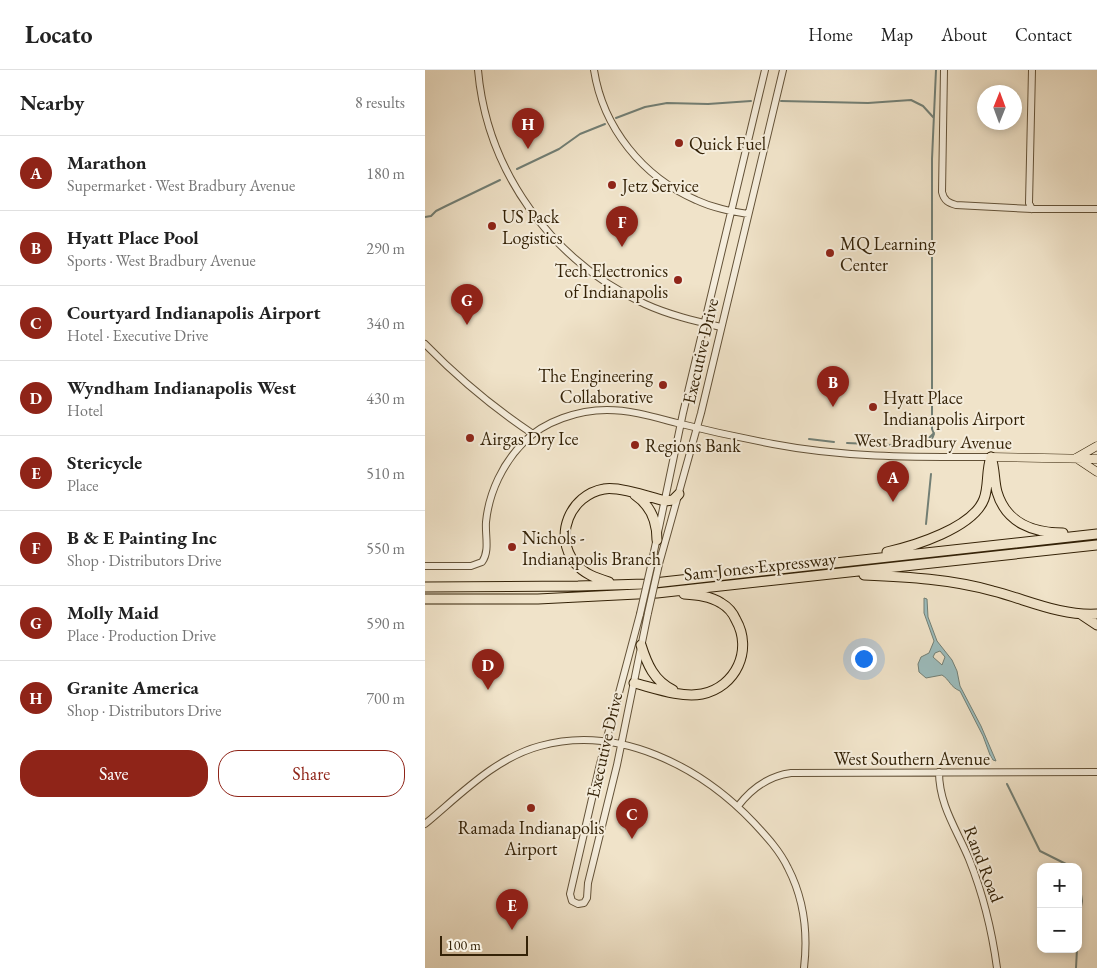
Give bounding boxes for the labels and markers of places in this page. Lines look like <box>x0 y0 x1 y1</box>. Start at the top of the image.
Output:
pin: H <box>512 108 544 149</box>
place label: Quick Fuel <box>689 132 766 155</box>
marker: Quick Fuel <box>673 137 685 149</box>
place label: Jetz Service <box>620 174 699 197</box>
marker: Jetz Service <box>606 179 618 191</box>
place label: US Pack Logistics <box>502 205 563 249</box>
pin: F <box>606 206 638 247</box>
marker: US Pack Logistics <box>486 220 498 232</box>
place label: MQ Learning Center <box>840 232 936 276</box>
marker: MQ Learning Center <box>824 247 836 259</box>
place label: Tech Electronics of Indianapolis <box>555 259 668 303</box>
marker: Tech Electronics of Indianapolis <box>672 274 684 286</box>
pin: G <box>451 284 483 325</box>
place label: The Engineering Collaborative <box>538 364 653 408</box>
pin: B <box>817 366 849 407</box>
marker: The Engineering Collaborative <box>657 379 669 391</box>
place label: Hyatt Place Indianapolis Airport <box>883 386 1025 430</box>
marker: Hyatt Place Indianapolis Airport <box>867 401 879 413</box>
place label: Airgas Dry Ice <box>479 427 578 450</box>
marker: Airgas Dry Ice <box>464 432 476 444</box>
place label: Regions Bank <box>645 434 741 457</box>
marker: Regions Bank <box>629 439 641 451</box>
pin: A <box>877 461 909 502</box>
place label: Nichols - Indianapolis Branch <box>522 526 661 570</box>
marker: Nichols - Indianapolis Branch <box>506 541 518 553</box>
pin: D <box>472 649 504 690</box>
pin: C <box>616 798 648 839</box>
marker: Ramada Indianapolis Airport <box>525 802 537 814</box>
place label: Ramada Indianapolis Airport <box>458 816 604 860</box>
pin: E <box>496 889 528 930</box>

